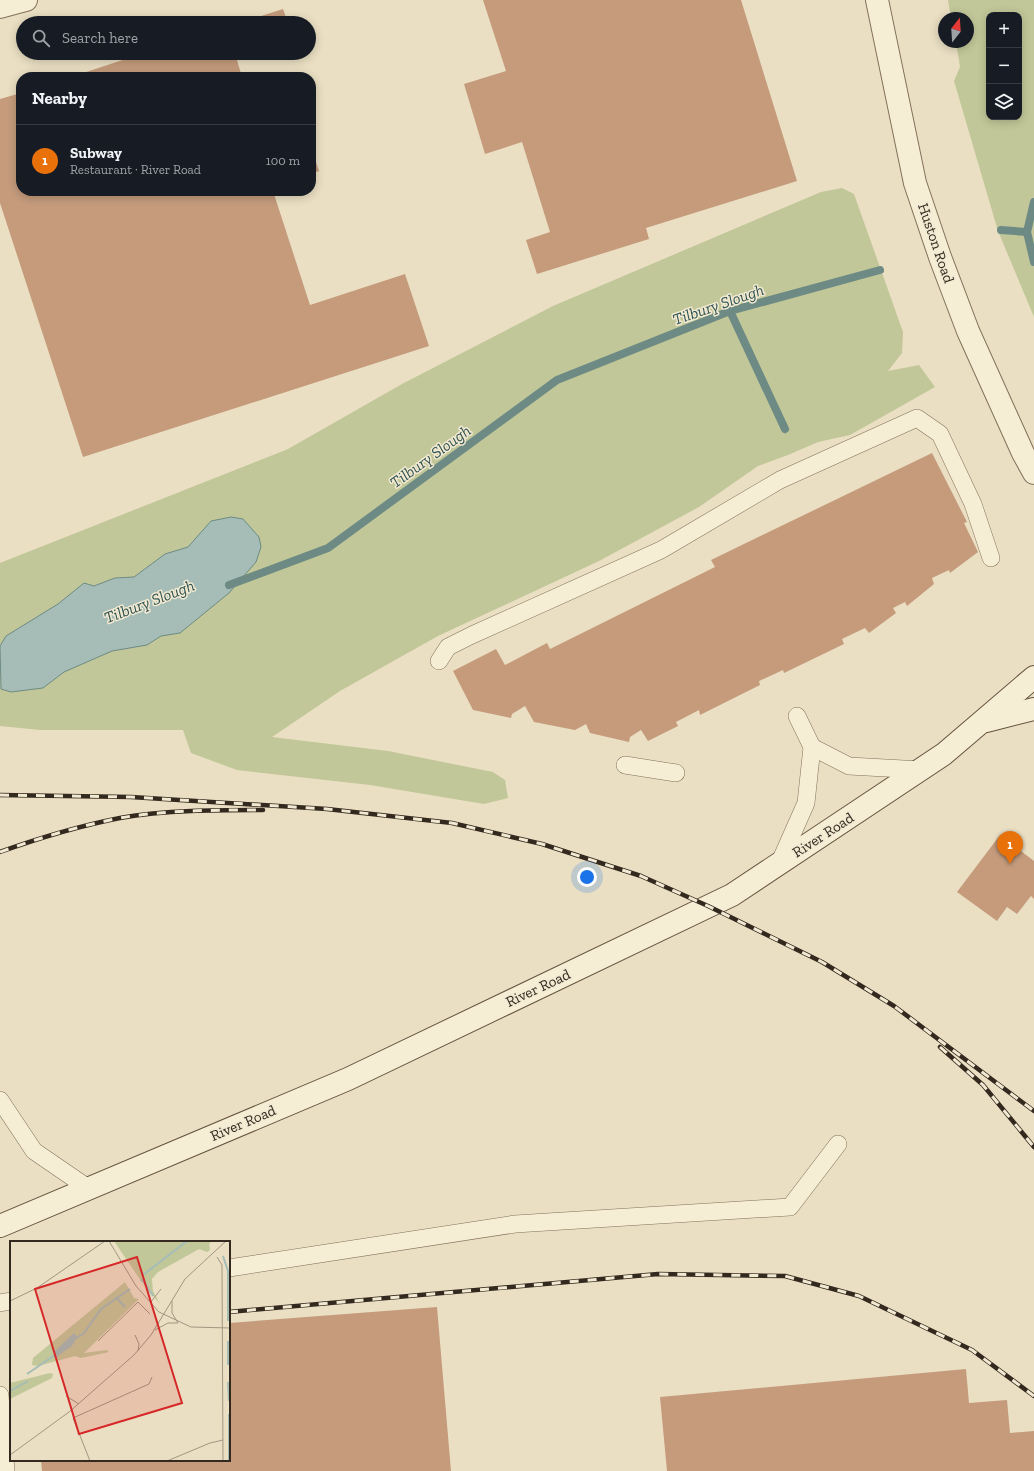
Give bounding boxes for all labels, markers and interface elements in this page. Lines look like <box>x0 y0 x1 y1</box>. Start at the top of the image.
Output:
north arrow <box>938 12 974 48</box>
map controls <box>986 12 1022 120</box>
button: + <box>986 12 1022 48</box>
search box <box>16 16 316 60</box>
icon: search <box>30 27 52 49</box>
text: Search here <box>62 29 138 47</box>
button: − <box>986 48 1022 84</box>
button: layers <box>986 84 1022 120</box>
text: Nearby <box>32 88 87 108</box>
text: Subway <box>70 144 122 162</box>
text: 1 <box>42 153 48 168</box>
text: 100 m <box>266 153 300 168</box>
text: Restaurant · River Road <box>70 162 201 177</box>
street label: Huston Road <box>914 201 958 286</box>
water label: Tilbury Slough <box>670 280 766 329</box>
water label: Tilbury Slough <box>386 421 474 492</box>
water label: Tilbury Slough <box>101 576 197 627</box>
street label: River Road <box>789 808 858 861</box>
pin: 1 <box>997 831 1023 864</box>
your location <box>577 867 597 887</box>
street label: River Road <box>503 965 574 1011</box>
street label: River Road <box>208 1101 279 1145</box>
inset map <box>10 1241 230 1461</box>

